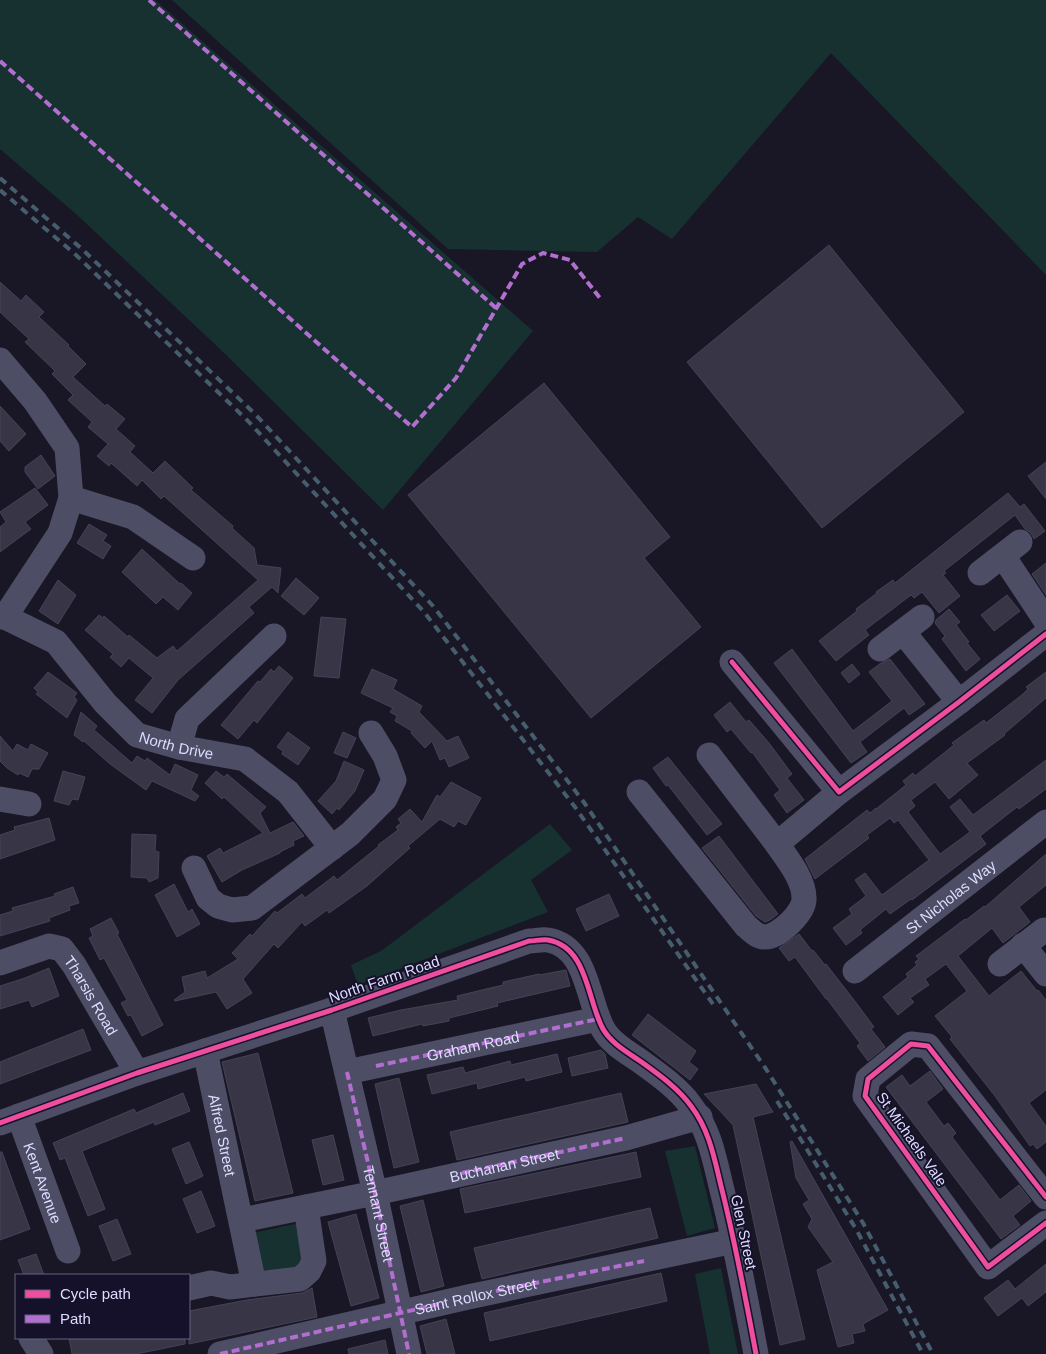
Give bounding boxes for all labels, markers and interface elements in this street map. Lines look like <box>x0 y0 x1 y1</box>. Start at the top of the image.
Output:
street label: North Drive <box>137 728 215 762</box>
street label: St Nicholas Way <box>902 856 999 937</box>
street label: Tharsis Road <box>61 952 121 1038</box>
street label: North Farm Road <box>326 952 442 1006</box>
street label: Graham Road <box>425 1027 521 1064</box>
street label: St Michaels Vale <box>873 1089 951 1189</box>
street label: Alfred Street <box>206 1093 240 1179</box>
street label: Kent Avenue <box>21 1140 66 1226</box>
street label: Buchanan Street <box>448 1144 561 1185</box>
street label: Tennant Street <box>360 1164 398 1264</box>
street label: Glen Street <box>728 1193 760 1272</box>
legend <box>15 1274 190 1339</box>
street label: Saint Rollox Street <box>413 1274 539 1318</box>
text: Cycle path <box>60 1285 131 1302</box>
text: Path <box>60 1310 91 1327</box>

